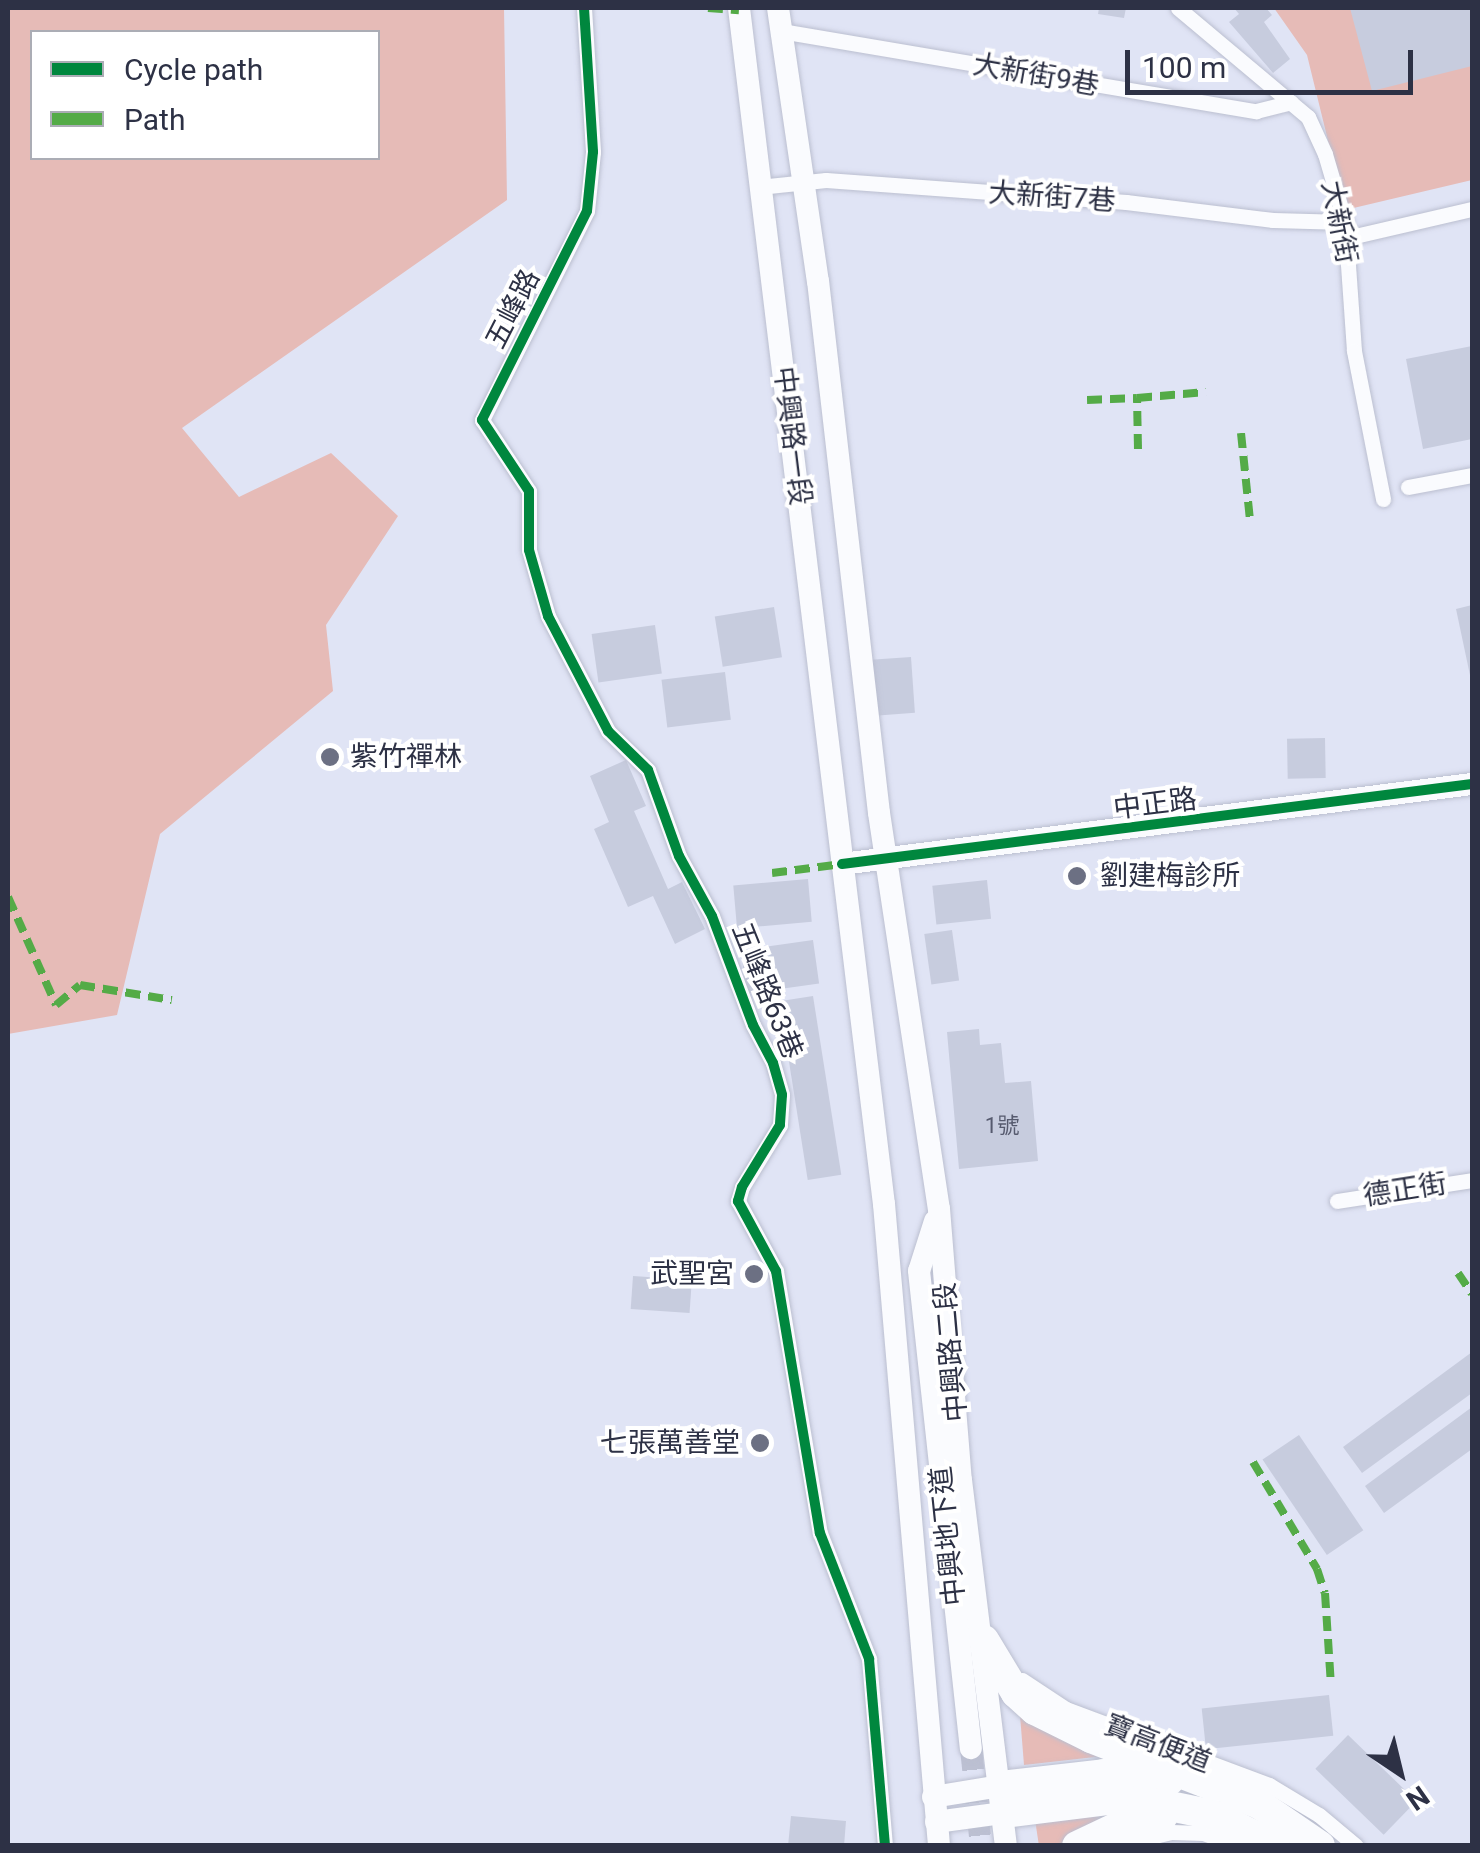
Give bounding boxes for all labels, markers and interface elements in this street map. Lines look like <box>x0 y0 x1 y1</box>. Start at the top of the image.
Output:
legend <box>30 30 380 160</box>
scale bar <box>1130 30 1418 92</box>
street label: 大新街9巷 <box>970 47 1102 103</box>
text: 100 m <box>1142 50 1226 85</box>
text: Cycle path <box>124 52 263 87</box>
text: Path <box>124 102 185 137</box>
street label: 大新街7巷 <box>987 176 1117 218</box>
street label: 大新街 <box>1314 178 1364 266</box>
street label: 五峰路 <box>479 264 547 354</box>
street label: 中興路一段 <box>767 364 817 508</box>
place label: 紫竹禪林 <box>350 740 462 774</box>
marker: 紫竹禪林 <box>319 746 341 768</box>
street label: 中正路 <box>1111 782 1199 826</box>
place label: 劉建梅診所 <box>1100 859 1240 893</box>
marker: 劉建梅診所 <box>1064 863 1090 889</box>
street label: 五峰路63巷 <box>725 918 809 1064</box>
house number: 1號 <box>985 1113 1019 1139</box>
street label: 德正街 <box>1361 1167 1449 1213</box>
place label: 武聖宮 <box>650 1257 734 1291</box>
marker: 武聖宮 <box>743 1263 765 1285</box>
street label: 中興路二段 <box>928 1281 974 1423</box>
place label: 七張萬善堂 <box>600 1426 740 1460</box>
marker: 七張萬善堂 <box>749 1432 771 1454</box>
street label: 中興地下道 <box>924 1465 972 1607</box>
street label: 寶高便道 <box>1100 1708 1216 1780</box>
north arrow <box>1350 1723 1450 1823</box>
text: N <box>1400 1779 1435 1817</box>

